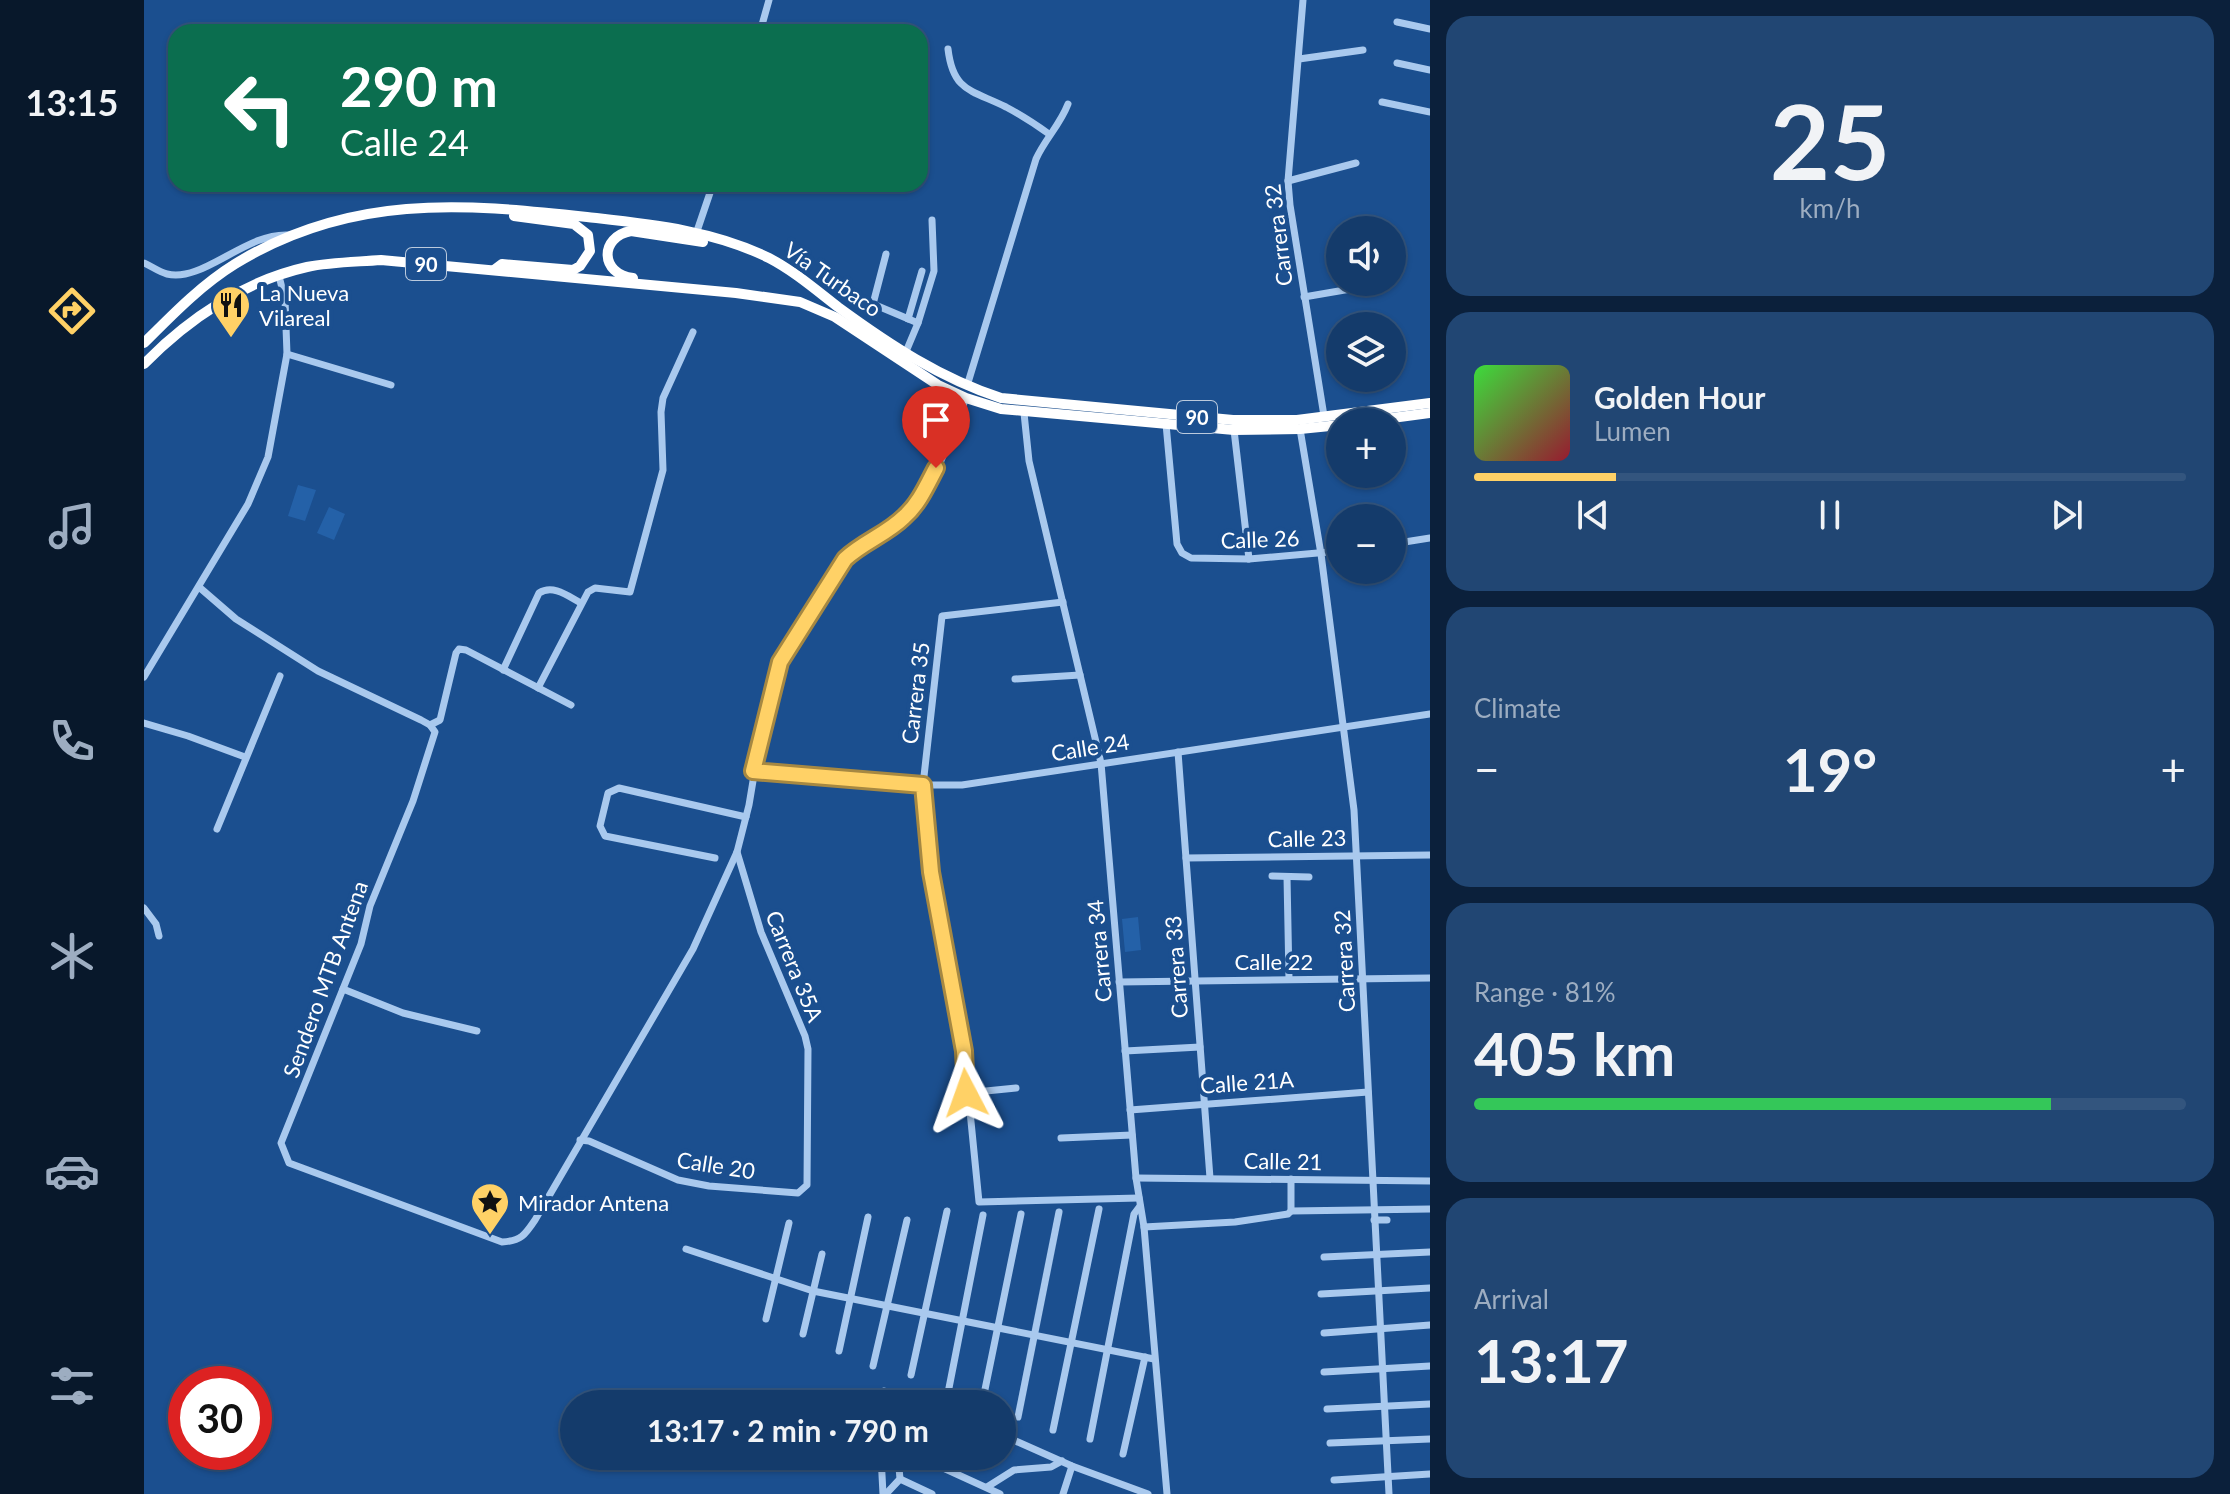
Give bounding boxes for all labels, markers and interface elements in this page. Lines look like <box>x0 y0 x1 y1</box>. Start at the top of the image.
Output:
text: 290 m <box>340 52 498 119</box>
icon: left <box>208 56 312 160</box>
text: 25 <box>1770 77 1890 202</box>
text: 13:15 <box>26 80 118 124</box>
text: Calle 24 <box>340 120 469 164</box>
street label: Carrera 32 <box>1258 182 1298 288</box>
text: km/h <box>1800 192 1860 224</box>
map controls <box>1326 216 1406 584</box>
button: sound <box>1326 216 1406 296</box>
street label: Vía Turbaco <box>779 236 887 322</box>
road number: 90 <box>406 248 446 280</box>
place label: La Nueva Vilareal <box>259 279 349 331</box>
icon: directions <box>44 283 100 339</box>
restaurant icon: La Nueva Vilareal <box>210 284 252 339</box>
button: layers <box>1326 312 1406 392</box>
text: Golden Hour <box>1594 379 1766 415</box>
pin <box>902 386 970 468</box>
icon: arrive <box>914 398 958 442</box>
road number: 90 <box>1177 401 1217 433</box>
button: + <box>1326 408 1406 488</box>
text: Lumen <box>1594 415 1671 447</box>
icon: previous <box>1571 493 1615 537</box>
icon: pause <box>1808 493 1852 537</box>
icon: next <box>2045 493 2089 537</box>
icon: music <box>44 498 100 554</box>
button: − <box>1326 504 1406 584</box>
street label: Calle 26 <box>1220 524 1300 554</box>
street label: Carrera 35 <box>895 640 935 746</box>
text: Climate <box>1474 692 1561 724</box>
icon: phone <box>44 713 100 769</box>
street label: Calle 24 <box>1049 727 1131 766</box>
text: 19° <box>1783 733 1877 805</box>
text: − <box>1474 743 1500 795</box>
text: + <box>2160 743 2186 795</box>
street label: Calle 23 <box>1267 824 1347 852</box>
street label: Sendero MTB Antena <box>277 877 373 1081</box>
street label: Carrera 34 <box>1081 898 1117 1003</box>
street label: Carrera 35A <box>760 906 830 1026</box>
street label: Carrera 32 <box>1328 909 1360 1013</box>
street label: Carrera 33 <box>1159 915 1193 1019</box>
icon: climate <box>44 928 100 984</box>
street label: Calle 22 <box>1235 948 1313 975</box>
text: Range · 81% <box>1474 976 1616 1008</box>
text: 405 km <box>1474 1017 1675 1089</box>
position arrow <box>924 1051 1008 1135</box>
street label: Calle 21A <box>1199 1065 1295 1099</box>
icon: car <box>44 1143 100 1199</box>
street label: Calle 20 <box>675 1146 757 1185</box>
street label: Calle 21 <box>1243 1147 1323 1175</box>
place icon: Mirador Antena <box>469 1181 511 1236</box>
place label: Mirador Antena <box>518 1189 669 1216</box>
text: Arrival <box>1474 1283 1549 1315</box>
text: 13:17 <box>1474 1324 1629 1396</box>
icon: filters <box>44 1358 100 1414</box>
speed limit sign: 30 <box>168 1366 272 1470</box>
text: 13:17 · 2 min · 790 m <box>647 1412 929 1448</box>

